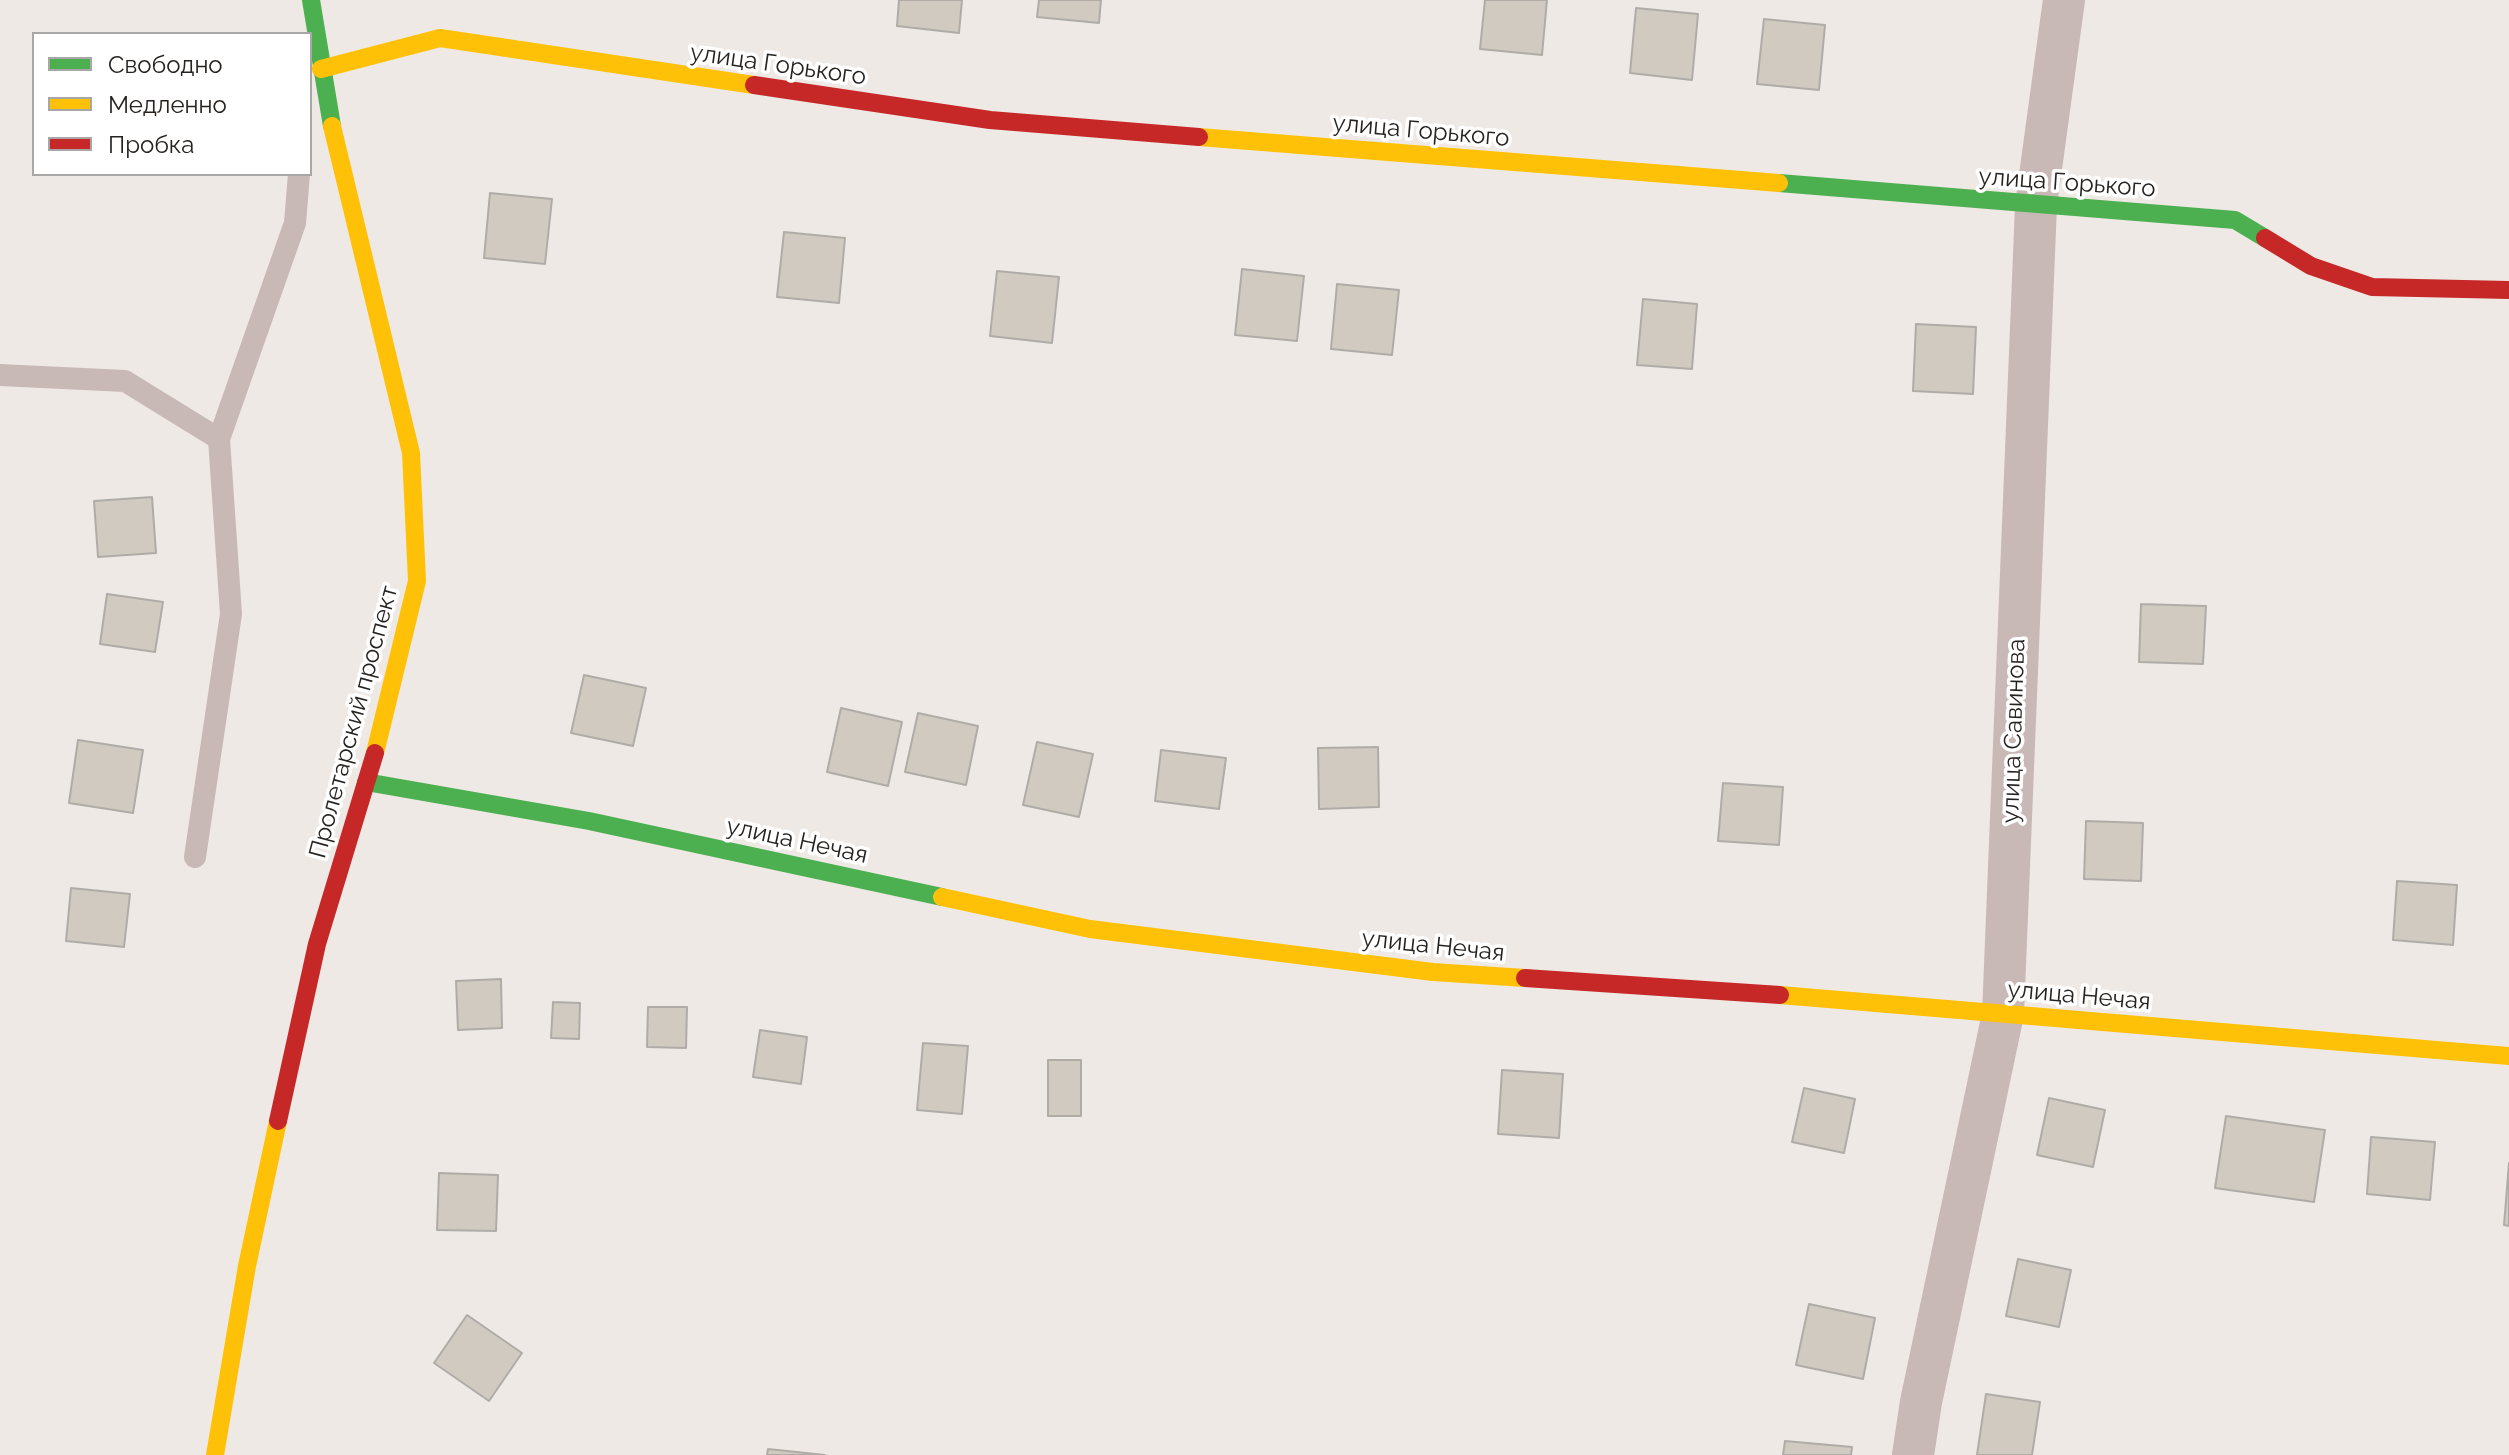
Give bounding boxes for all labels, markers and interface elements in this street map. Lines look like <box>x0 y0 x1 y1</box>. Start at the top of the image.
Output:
legend <box>32 32 312 176</box>
street label: улица Горького <box>688 38 868 92</box>
text: Свободно <box>108 50 223 79</box>
text: Медленно <box>108 90 227 119</box>
street label: улица Горького <box>1331 109 1511 153</box>
text: Пробка <box>108 130 194 159</box>
street label: улица Горького <box>1978 162 2156 204</box>
street label: Пролетарский проспект <box>304 583 404 861</box>
street label: улица Савинова <box>1996 638 2032 824</box>
street label: улица Нечая <box>724 812 870 870</box>
street label: улица Нечая <box>1360 924 1506 968</box>
street label: улица Нечая <box>2006 975 2152 1017</box>

